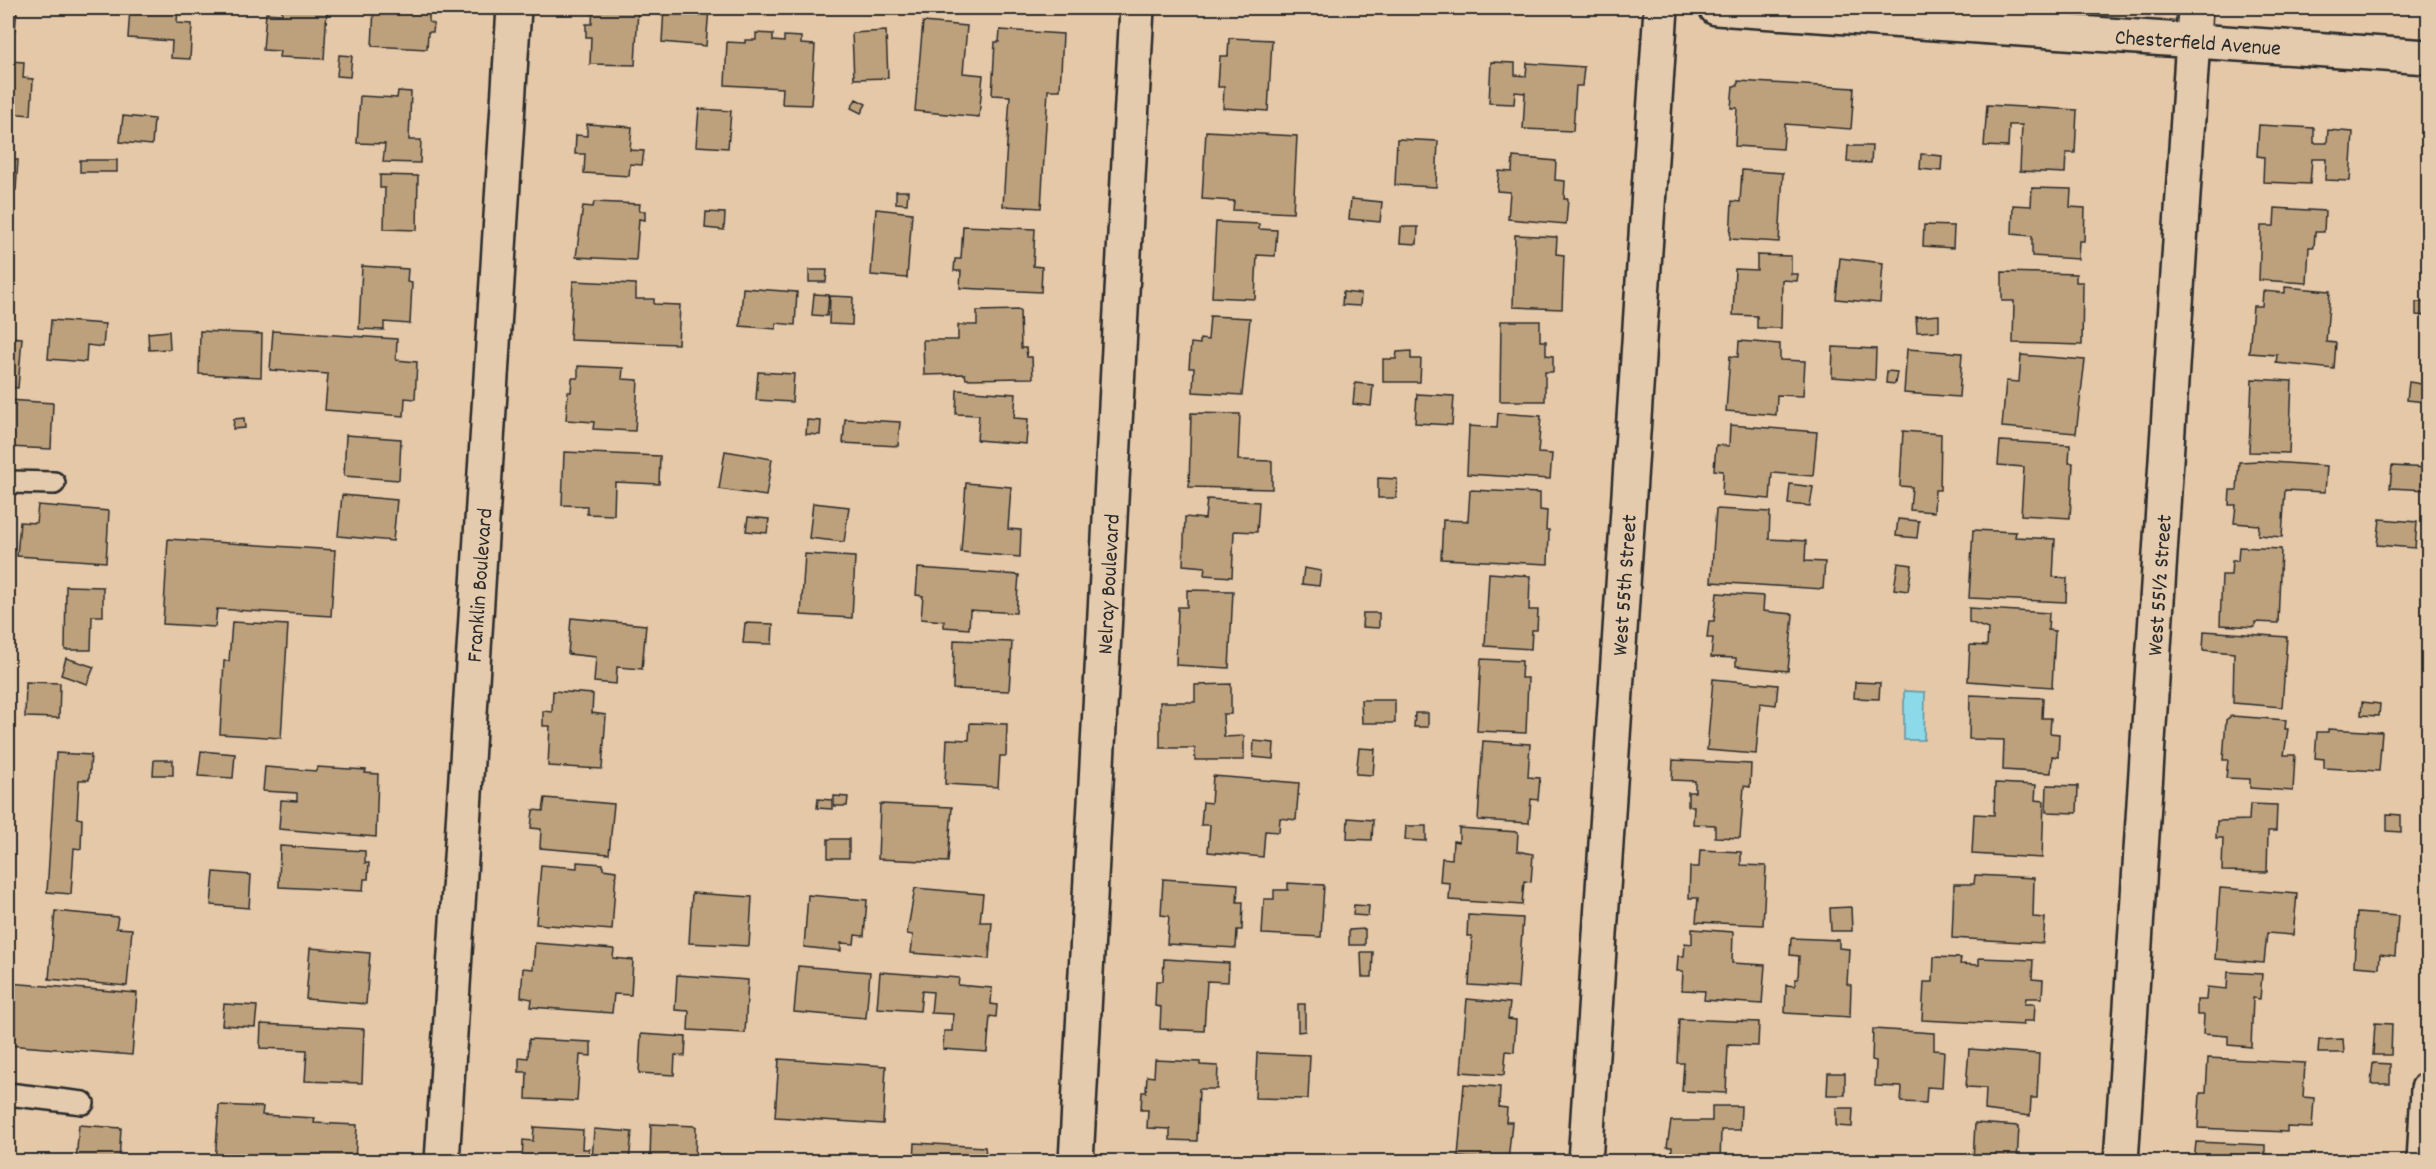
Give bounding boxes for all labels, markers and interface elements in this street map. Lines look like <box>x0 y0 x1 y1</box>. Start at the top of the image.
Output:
street label: Chesterfield Avenue <box>2114 23 2282 66</box>
street label: Franklin Boulevard <box>461 507 502 663</box>
street label: Nelray Boulevard <box>1091 513 1130 655</box>
street label: West 55th Street <box>1606 513 1647 657</box>
street label: West 55½ Street <box>2141 513 2182 657</box>

